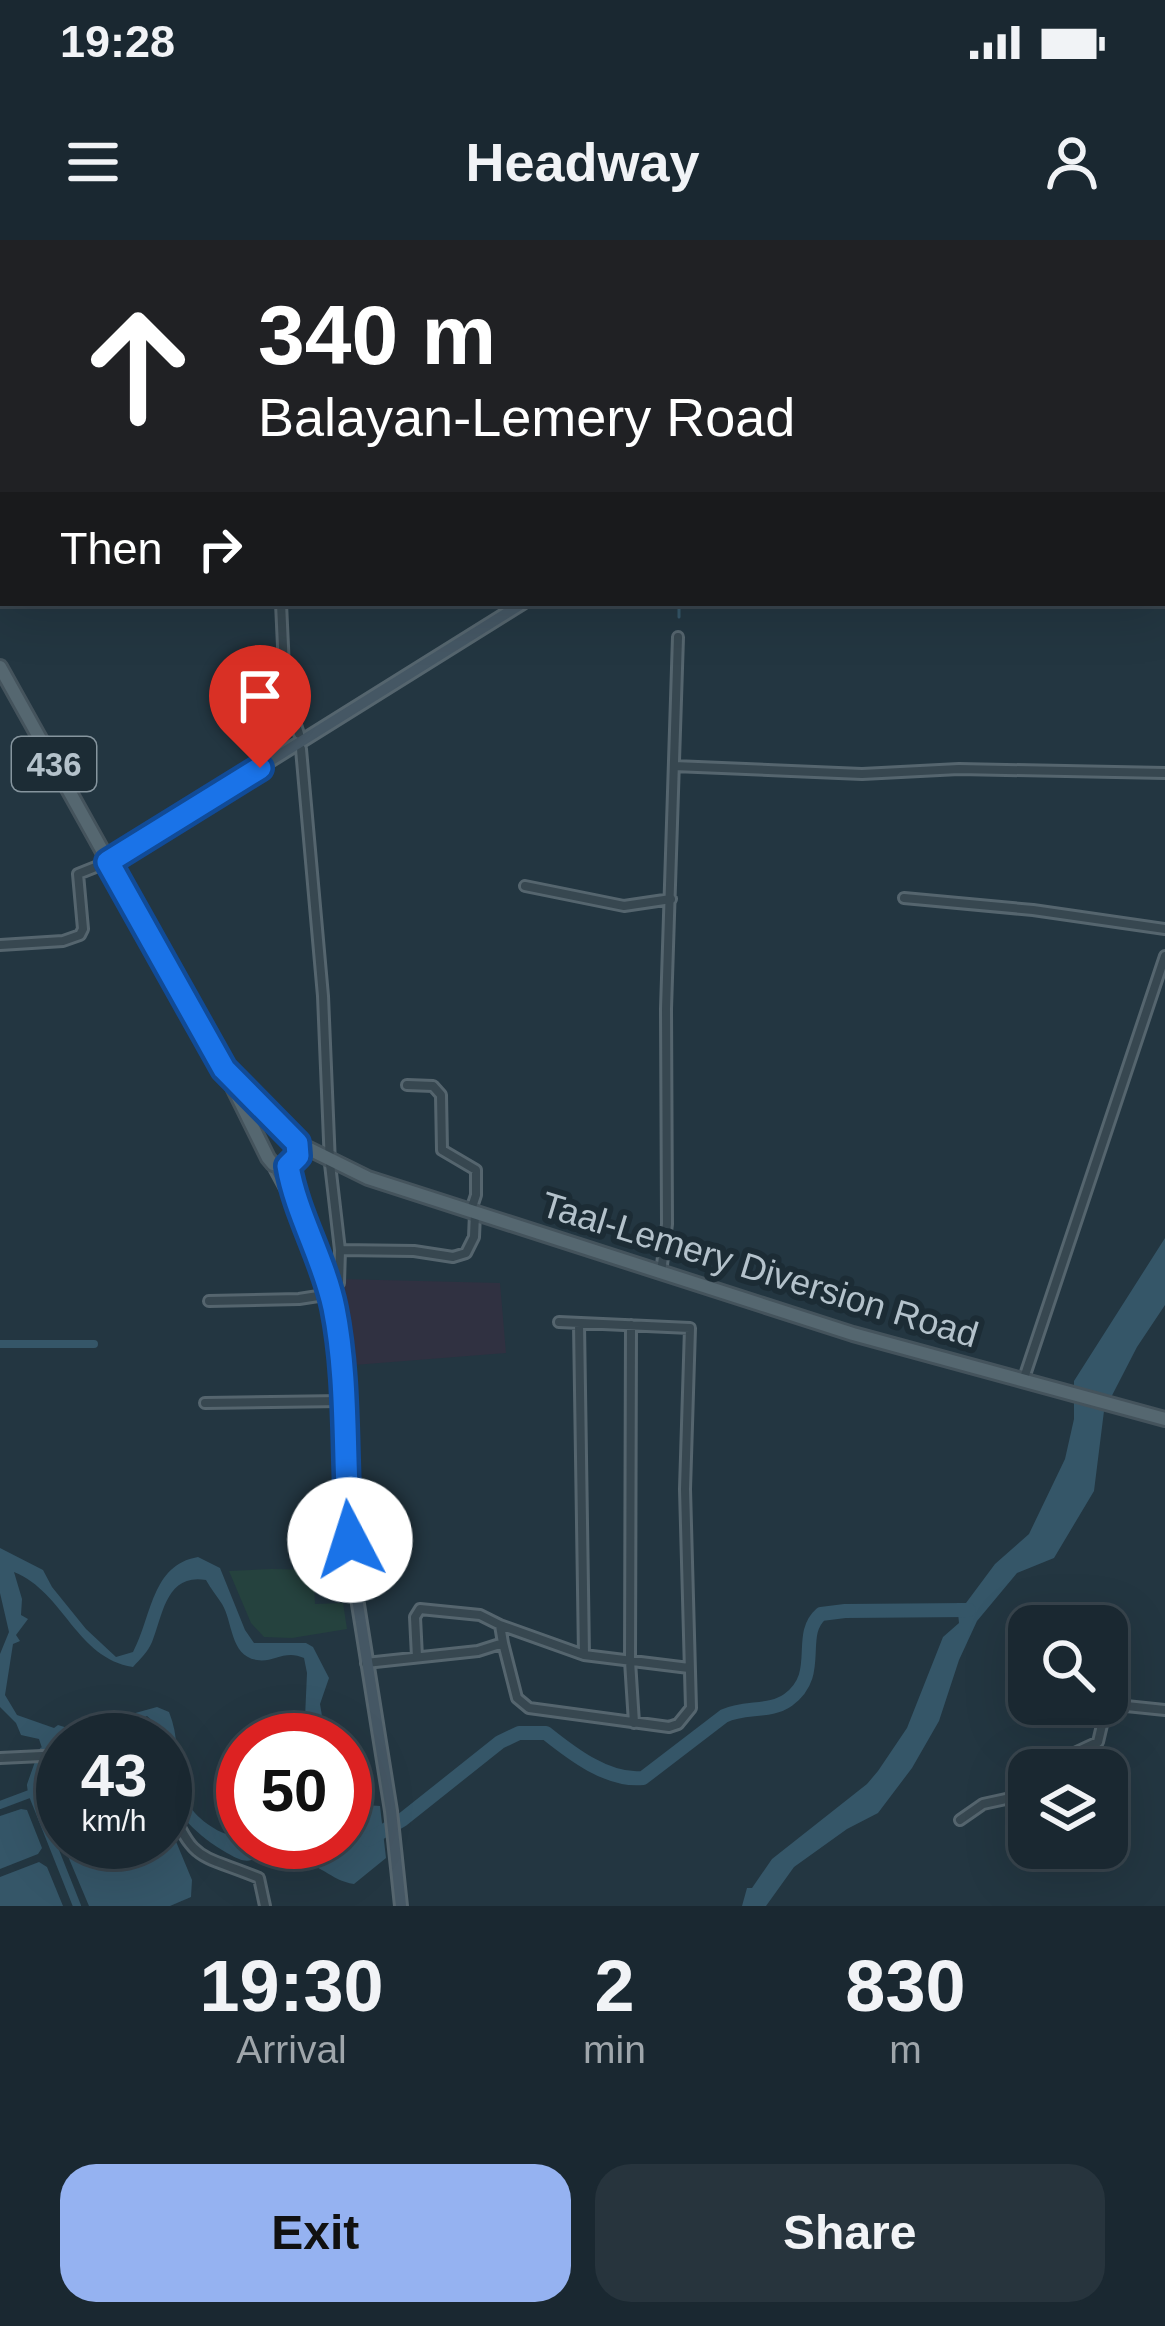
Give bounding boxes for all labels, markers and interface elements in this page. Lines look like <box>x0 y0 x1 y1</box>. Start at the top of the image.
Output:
text: 19:28 <box>60 16 175 67</box>
icon: menu <box>60 129 126 195</box>
icon: person <box>1039 129 1105 195</box>
text: Headway <box>465 132 700 192</box>
icon: ahead <box>60 288 216 444</box>
text: 340 m <box>258 288 496 382</box>
text: Balayan-Lemery Road <box>258 387 795 447</box>
icon: right <box>187 516 253 582</box>
text: Then <box>60 523 163 574</box>
pin <box>209 645 311 768</box>
icon: arrive <box>227 663 293 729</box>
road number: 436 <box>12 737 96 791</box>
street label: Taal-Lemery Diversion Road <box>537 1183 983 1355</box>
position arrow <box>287 1477 413 1603</box>
map controls <box>1008 1605 1128 1869</box>
button: search <box>1008 1605 1128 1725</box>
speed limit sign: 50 <box>216 1713 372 1869</box>
text: 43 <box>81 1742 147 1809</box>
button: layers <box>1008 1749 1128 1869</box>
text: km/h <box>81 1804 147 1837</box>
text: 19:30 <box>199 1946 384 2026</box>
text: 2 <box>594 1946 635 2026</box>
text: 830 <box>845 1946 966 2026</box>
text: Arrival <box>236 2028 347 2071</box>
text: min <box>583 2028 646 2071</box>
text: m <box>889 2028 922 2071</box>
button: Exit <box>60 2164 571 2302</box>
button: Share <box>595 2164 1105 2302</box>

